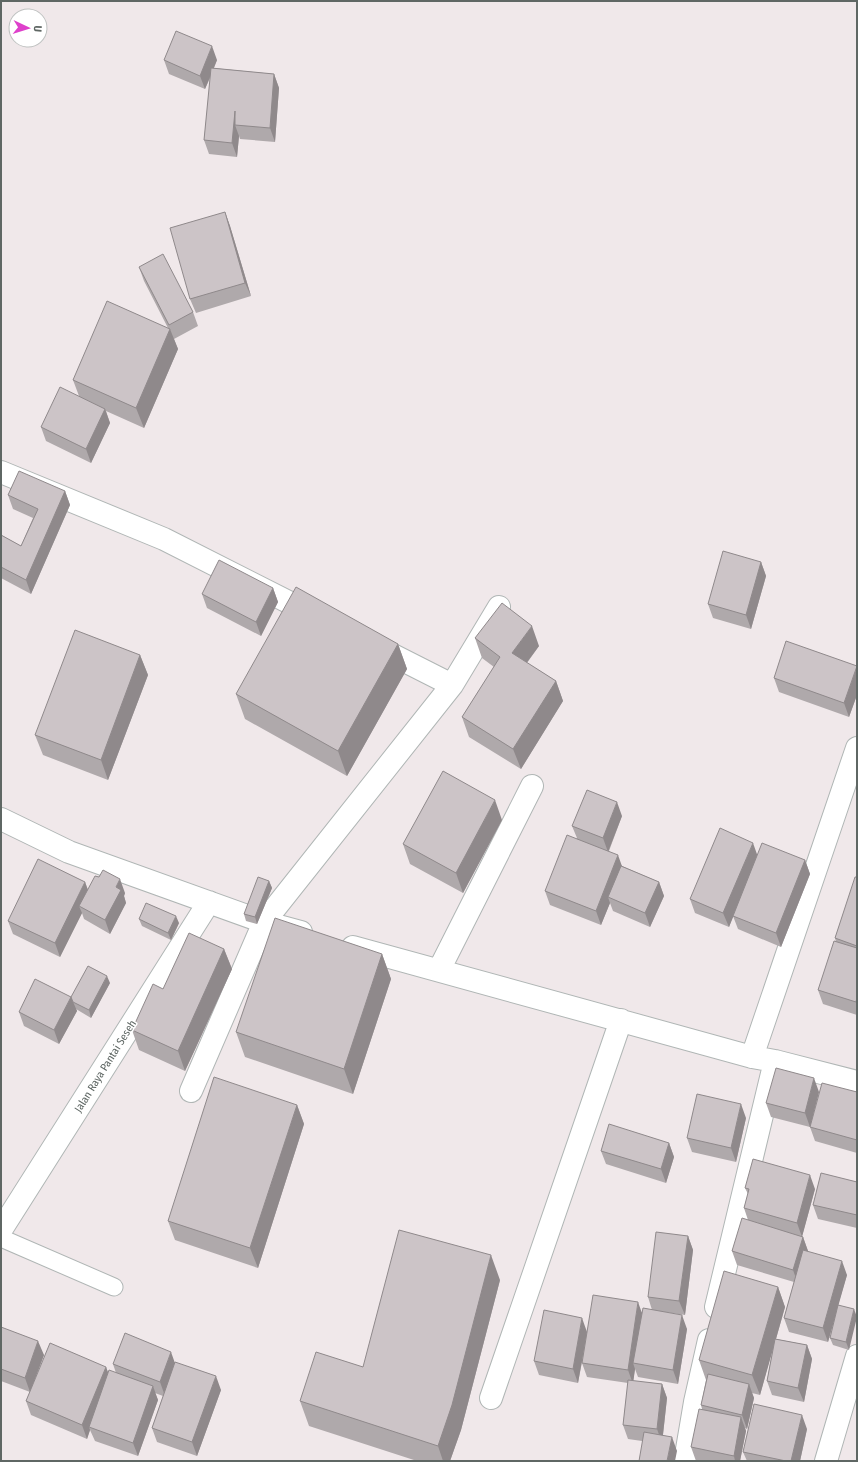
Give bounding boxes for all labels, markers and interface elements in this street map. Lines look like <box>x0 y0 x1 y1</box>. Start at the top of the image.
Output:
north arrow <box>8 8 48 48</box>
text: U <box>31 25 44 32</box>
street label: Jalan Raya Pantai Seseh <box>72 1018 139 1115</box>

